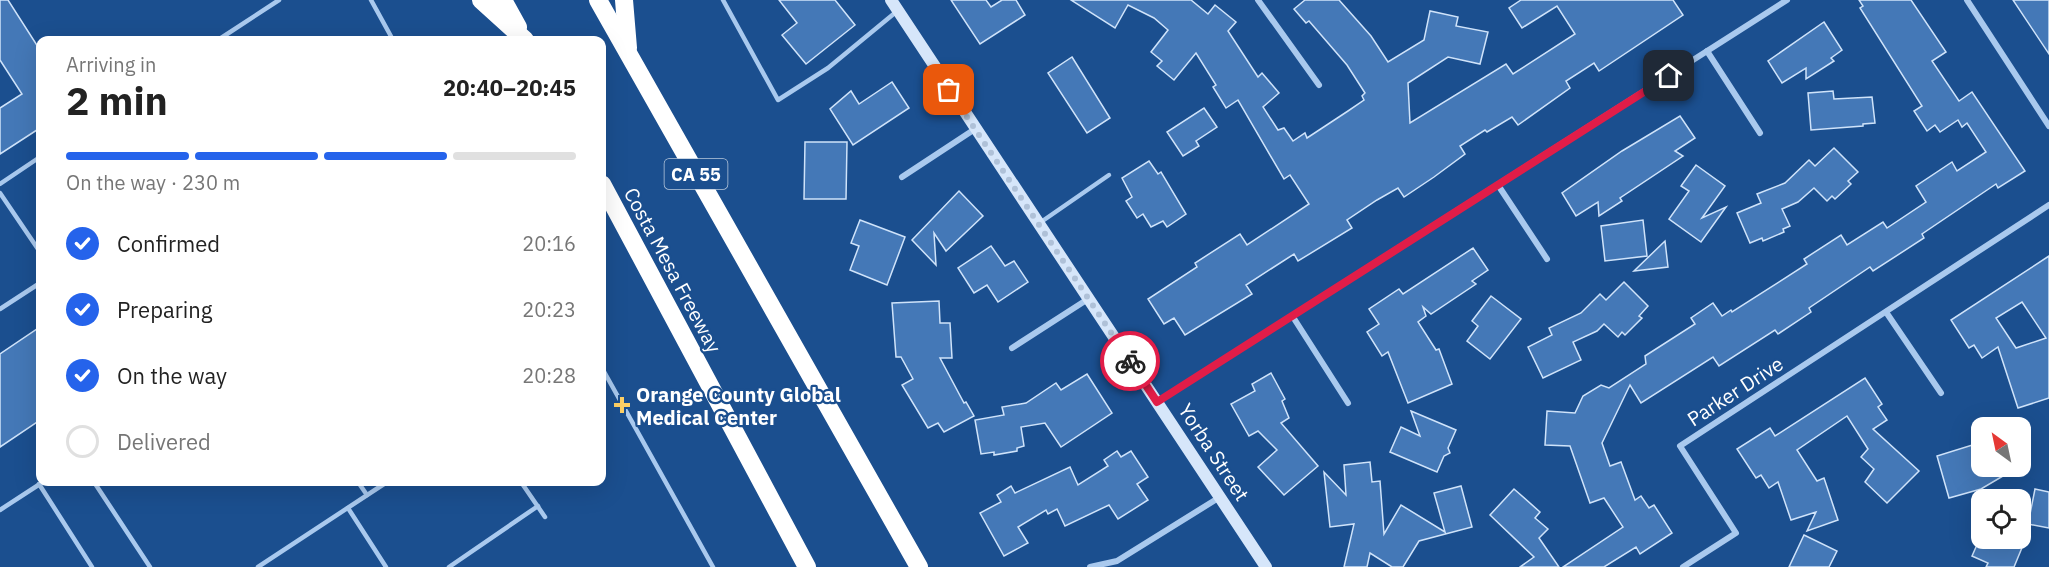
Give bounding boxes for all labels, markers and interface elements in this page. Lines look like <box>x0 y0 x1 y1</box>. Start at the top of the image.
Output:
pin <box>1643 50 1694 101</box>
text: Arriving in <box>66 51 156 78</box>
icon: home <box>1652 59 1685 92</box>
pin <box>923 64 974 115</box>
text: 20:40–20:45 <box>443 73 576 102</box>
icon: bag <box>932 73 965 106</box>
text: 2 min <box>66 75 168 126</box>
road number: CA 55 <box>664 159 728 189</box>
text: On the way · 230 m <box>66 169 240 196</box>
street label: Costa Mesa Freeway <box>618 183 728 357</box>
icon: check <box>66 227 99 260</box>
text: Confirmed <box>117 229 220 258</box>
text: 20:16 <box>522 230 576 257</box>
icon: check <box>66 293 99 326</box>
text: Preparing <box>117 295 212 324</box>
text: 20:23 <box>522 296 576 323</box>
courier <box>1100 331 1160 391</box>
icon: bike <box>1114 345 1147 378</box>
street label: Parker Drive <box>1682 350 1788 432</box>
icon: check <box>66 359 99 392</box>
text: On the way <box>117 361 227 390</box>
text: 20:28 <box>522 362 576 389</box>
place label: Orange County Global Medical Center <box>636 381 841 431</box>
marker: Orange County Global Medical Center <box>613 396 631 414</box>
street label: Yorba Street <box>1172 398 1256 506</box>
north arrow <box>1971 417 2031 477</box>
map controls <box>1971 417 2031 549</box>
text: Delivered <box>117 427 211 456</box>
button: locate <box>1971 489 2031 549</box>

